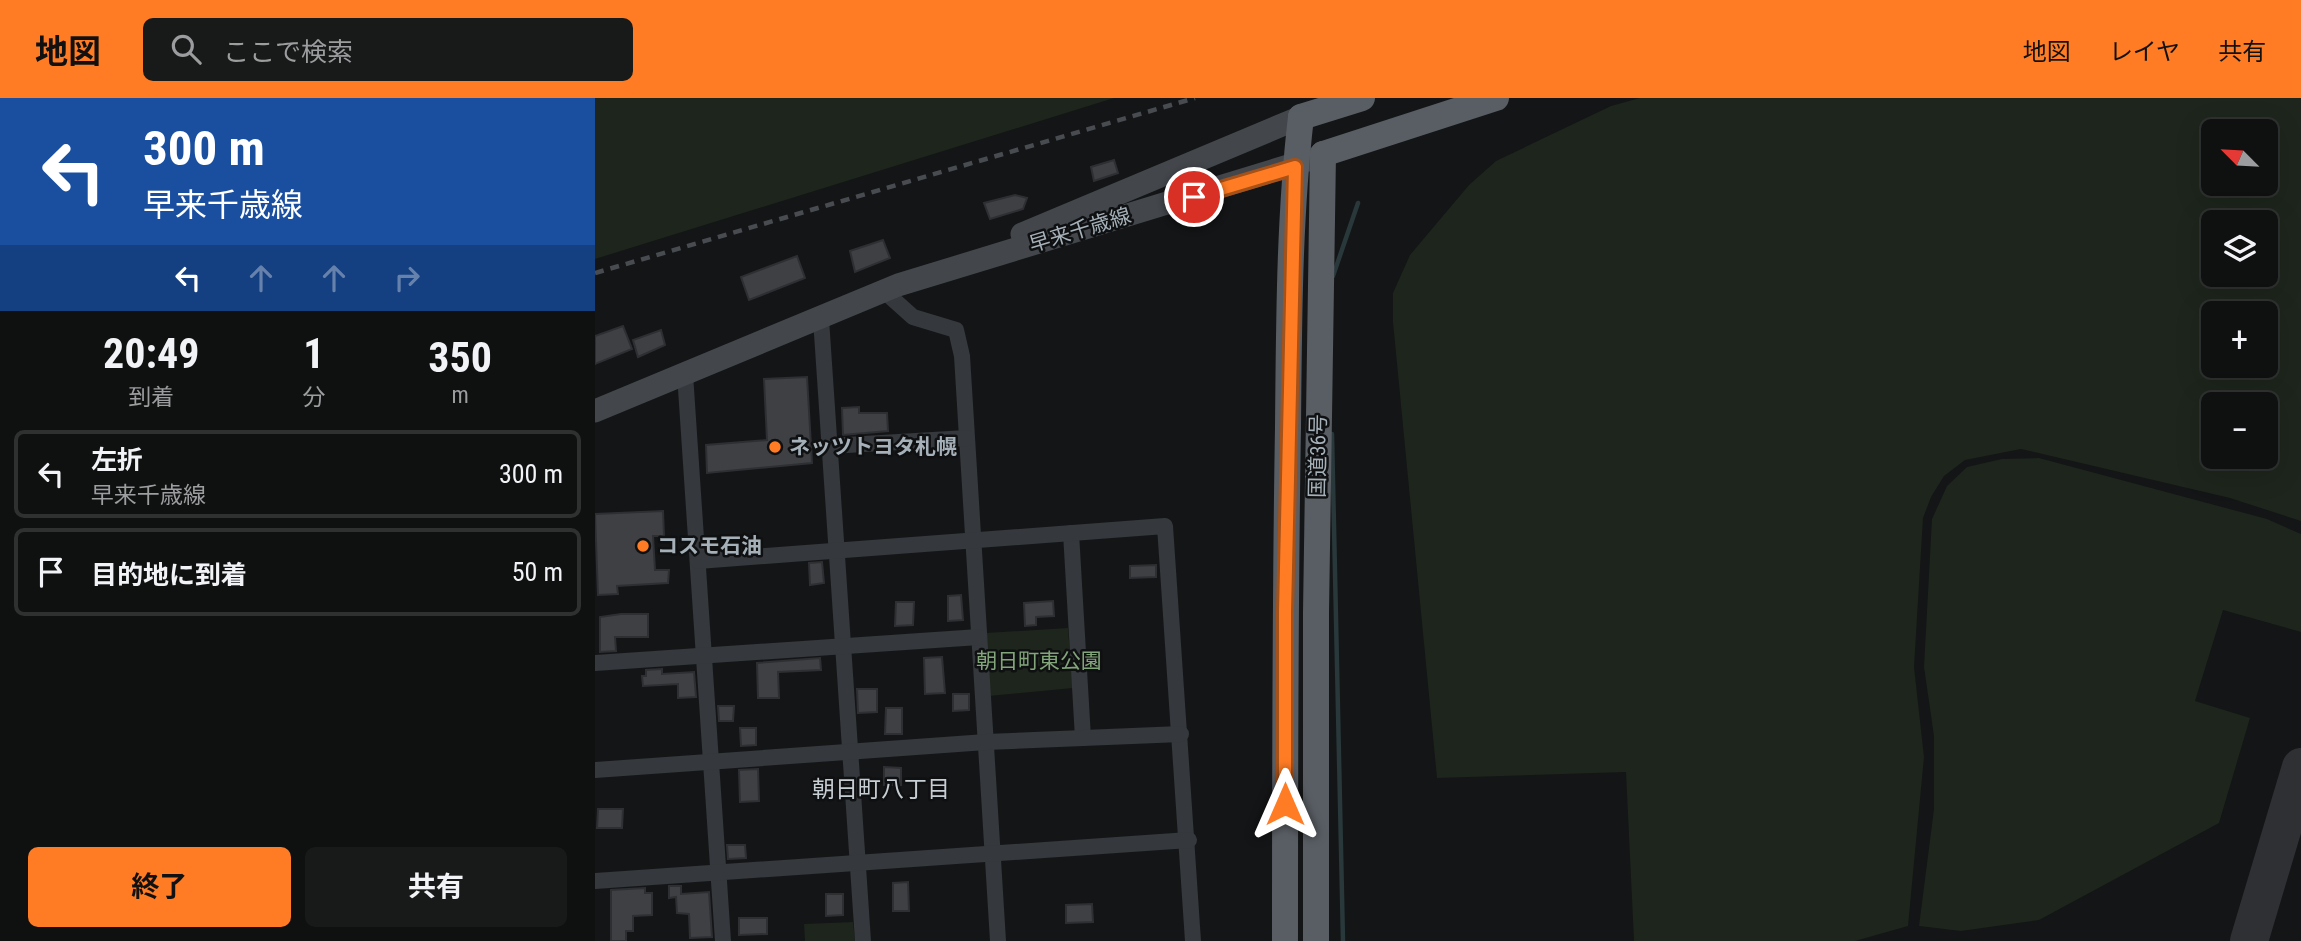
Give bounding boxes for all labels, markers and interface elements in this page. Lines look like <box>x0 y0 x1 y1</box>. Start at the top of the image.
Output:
search box <box>143 18 633 81</box>
icon: search <box>167 30 205 68</box>
text: 地図 <box>35 32 101 71</box>
text: ここで検索 <box>223 37 353 67</box>
text: 地図 <box>2023 38 2071 66</box>
text: レイヤ <box>2109 38 2180 66</box>
text: 共有 <box>2218 38 2266 66</box>
north arrow <box>2201 119 2279 196</box>
map controls <box>2201 119 2278 469</box>
text: 300 m <box>143 120 265 177</box>
icon: left <box>28 126 119 217</box>
pin <box>1164 167 1224 227</box>
icon: arrive <box>1175 178 1213 216</box>
text: 早来千歳線 <box>143 186 303 224</box>
street label: 早来千歳線 <box>1026 203 1134 257</box>
button: layers <box>2201 210 2278 287</box>
icon: left <box>169 259 207 297</box>
icon: ahead <box>242 259 280 297</box>
icon: ahead <box>315 259 353 297</box>
icon: right <box>388 259 426 297</box>
button: + <box>2201 301 2278 378</box>
text: 20:49 <box>103 329 199 378</box>
text: 1 <box>303 329 324 378</box>
text: 350 <box>428 333 492 382</box>
text: m <box>451 382 469 409</box>
text: 到着 <box>128 384 174 411</box>
text: 分 <box>302 384 325 411</box>
button: − <box>2201 392 2278 469</box>
street label: 国道36号 <box>1305 414 1331 498</box>
place label: ネッツトヨタ札幌 <box>789 435 957 459</box>
marker: ネッツトヨタ札幌 <box>767 439 783 455</box>
text: 左折 <box>91 445 143 475</box>
icon: left <box>32 455 70 493</box>
text: 300 m <box>499 459 563 489</box>
text: 早来千歳線 <box>91 482 206 509</box>
place label: コスモ石油 <box>657 534 762 558</box>
marker: コスモ石油 <box>635 538 651 554</box>
icon: arrive <box>32 553 70 591</box>
text: 50 m <box>512 557 563 587</box>
text: 目的地に到着 <box>91 560 247 590</box>
park label: 朝日町東公園 <box>976 649 1102 673</box>
position arrow <box>1248 767 1322 841</box>
district label: 朝日町八丁目 <box>812 776 950 803</box>
button: 終了 <box>28 847 291 927</box>
button: 共有 <box>305 847 567 927</box>

